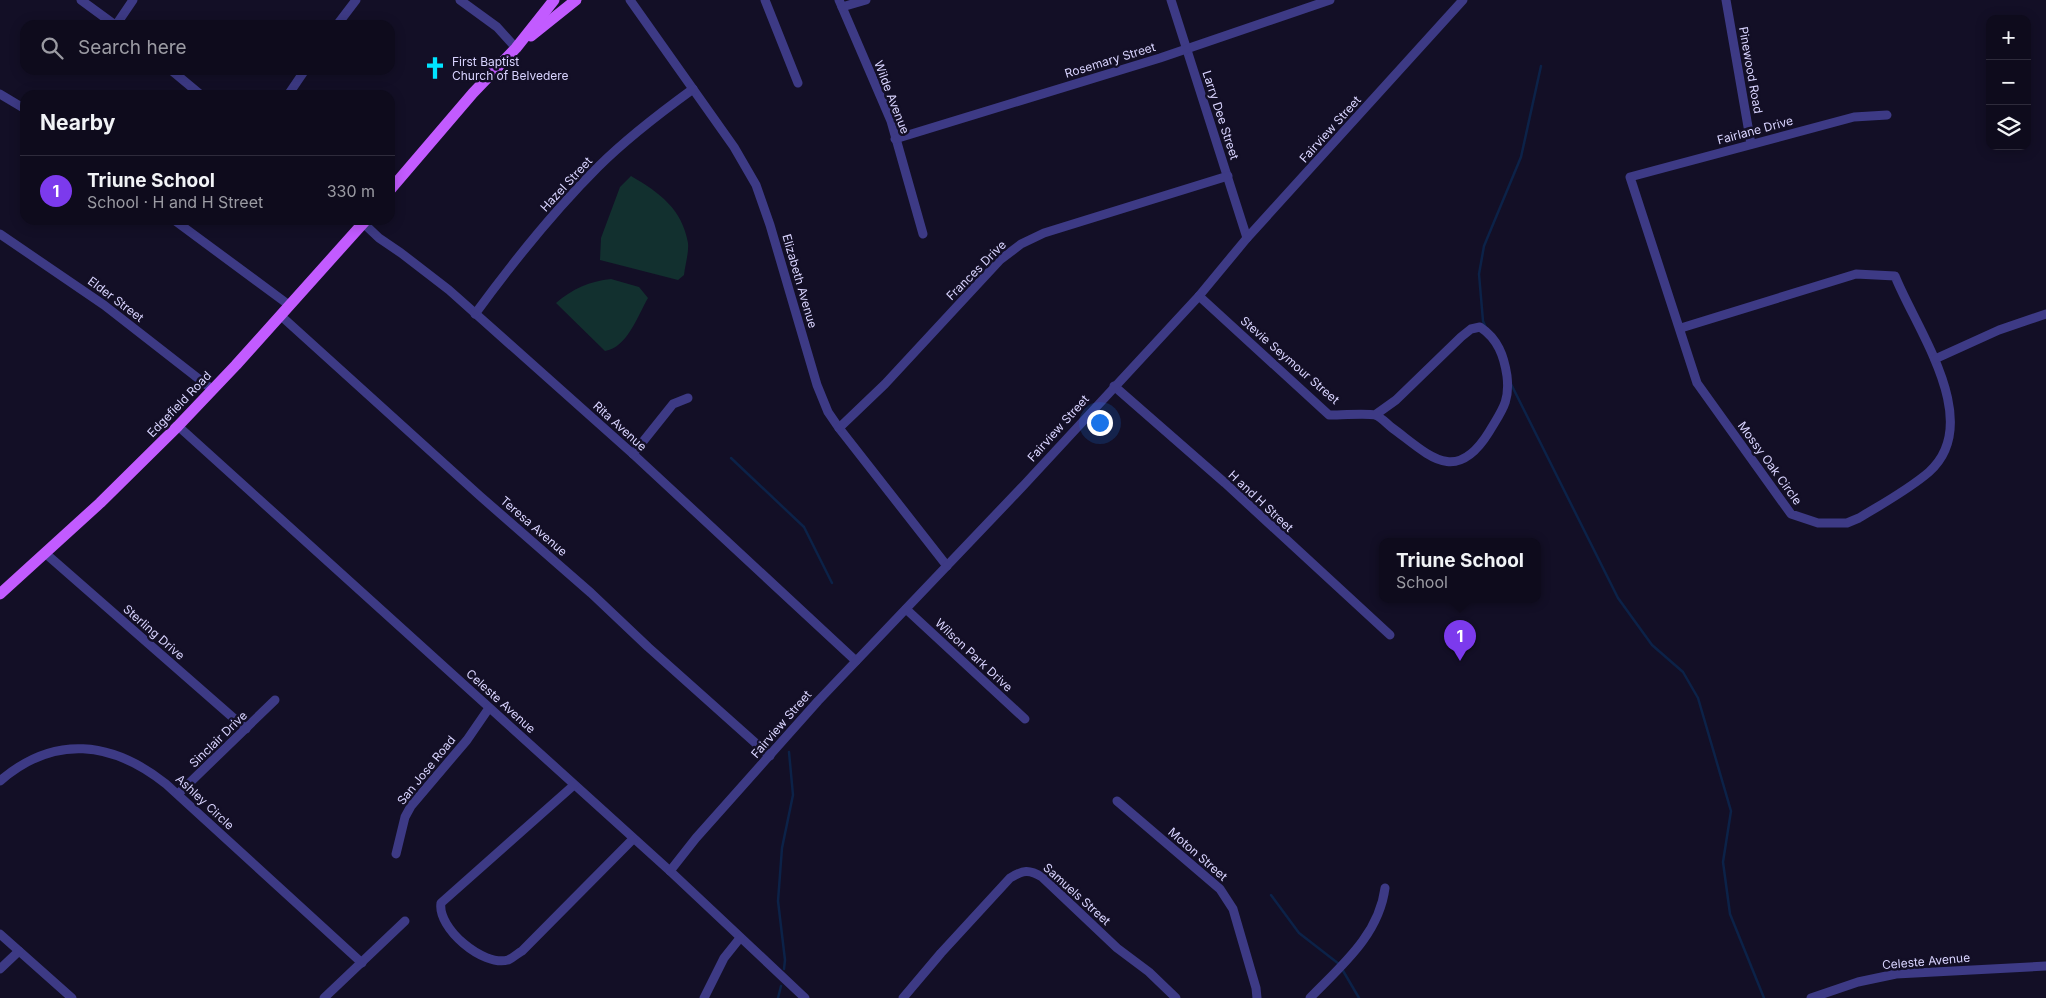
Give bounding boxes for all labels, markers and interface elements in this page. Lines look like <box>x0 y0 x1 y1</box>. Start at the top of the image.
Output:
map controls <box>1986 15 2031 150</box>
button: + <box>1986 15 2031 60</box>
search box <box>20 20 395 75</box>
street label: Pinewood Road <box>1736 25 1766 115</box>
icon: search <box>38 34 66 62</box>
text: Search here <box>78 36 187 59</box>
street label: Rosemary Street <box>1063 39 1157 81</box>
place label: First Baptist Church of Belvedere <box>452 54 569 83</box>
church icon: First Baptist Church of Belvedere <box>422 55 448 81</box>
street label: Wilde Avenue <box>871 58 913 136</box>
button: − <box>1986 60 2031 105</box>
street label: Larry Dee Street <box>1200 68 1243 162</box>
street label: Fairview Street <box>1296 92 1364 165</box>
button: layers <box>1986 105 2031 150</box>
text: Nearby <box>40 110 115 135</box>
street label: Fairlane Drive <box>1715 113 1795 147</box>
street label: Hazel Street <box>537 154 595 214</box>
text: Triune School <box>87 169 215 192</box>
text: 1 <box>53 181 59 201</box>
text: 330 m <box>327 181 375 201</box>
text: School · H and H Street <box>87 192 263 212</box>
street label: Elizabeth Avenue <box>779 232 821 330</box>
street label: Frances Drive <box>943 237 1009 303</box>
street label: Elder Street <box>85 273 147 325</box>
street label: Stevie Seymour Street <box>1238 313 1343 407</box>
street label: Edgefield Road <box>144 368 214 440</box>
street label: Fairview Street <box>1024 391 1092 464</box>
street label: Rita Avenue <box>590 398 650 454</box>
your location <box>1087 410 1113 436</box>
street label: Mossy Oak Circle <box>1735 418 1805 508</box>
street label: H and H Street <box>1226 467 1297 535</box>
street label: Teresa Avenue <box>497 493 571 559</box>
popup <box>1379 538 1541 603</box>
text: Triune School <box>1396 549 1524 572</box>
text: School <box>1396 572 1448 592</box>
street label: Sterling Drive <box>120 601 188 663</box>
street label: Wilson Park Drive <box>932 615 1016 695</box>
pin: 1 <box>1444 620 1476 661</box>
street label: Celeste Avenue <box>463 666 539 736</box>
street label: Fairview Street <box>748 687 814 761</box>
street label: Sinclair Drive <box>186 708 250 770</box>
street label: San Jose Road <box>394 732 458 808</box>
street label: Ashley Circle <box>173 771 237 833</box>
street label: Moton Street <box>1165 824 1231 884</box>
street label: Samuels Street <box>1040 860 1114 928</box>
street label: Celeste Avenue <box>1881 950 1971 972</box>

